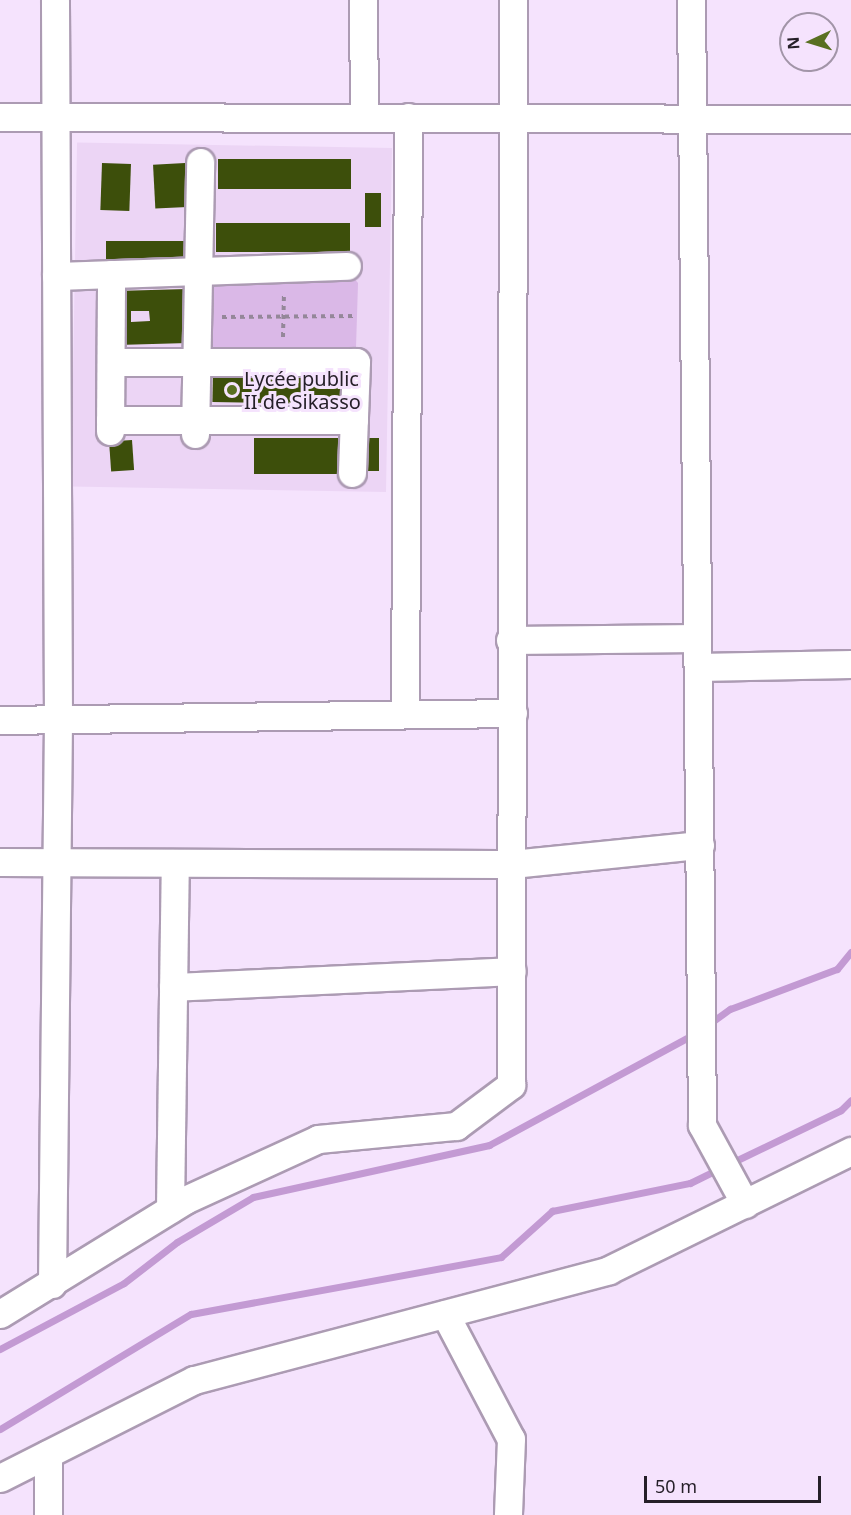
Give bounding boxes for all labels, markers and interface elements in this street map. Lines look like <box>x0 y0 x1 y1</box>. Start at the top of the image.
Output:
north arrow <box>779 12 839 72</box>
text: N <box>782 36 804 50</box>
place label: Lycée public II de Sikasso <box>244 366 361 413</box>
marker: Lycée public II de Sikasso <box>225 383 239 397</box>
scale bar <box>647 1464 824 1502</box>
text: 50 m <box>655 1474 697 1498</box>

